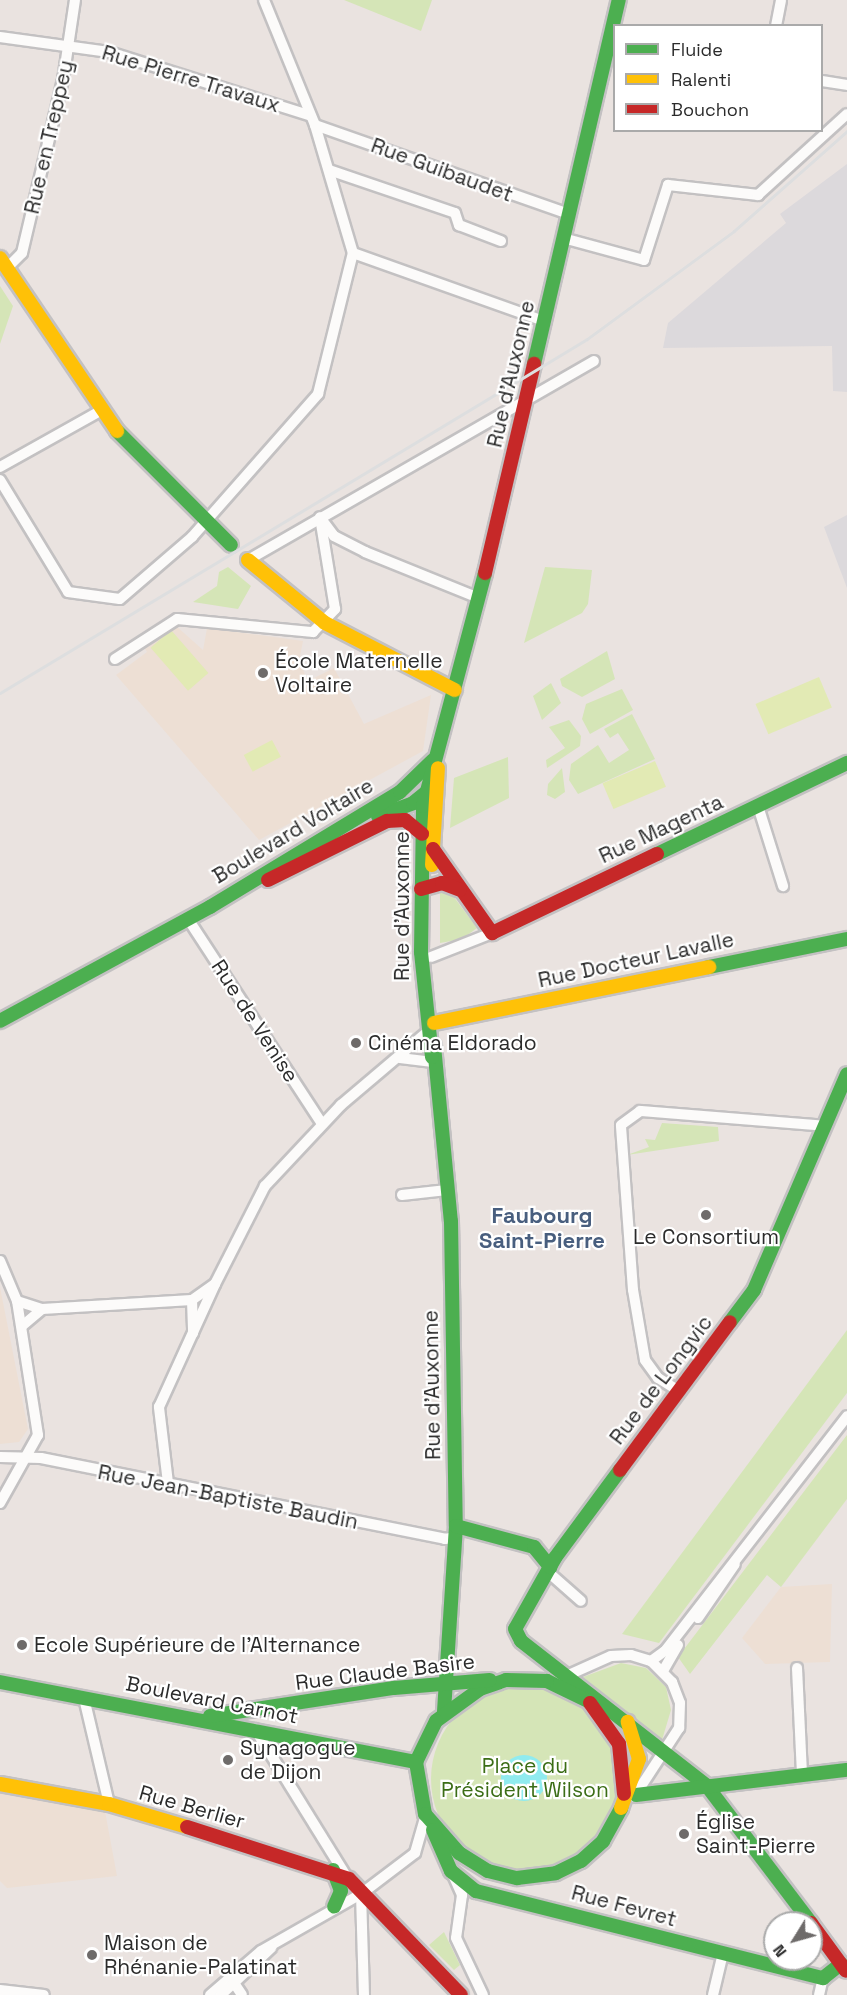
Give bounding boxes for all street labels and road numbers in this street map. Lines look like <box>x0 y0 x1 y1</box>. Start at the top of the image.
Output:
street label: Rue Pierre Travaux <box>99 40 283 118</box>
street label: Rue en Treppey <box>19 57 79 217</box>
street label: Rue Guibaudet <box>368 133 516 207</box>
street label: Rue d'Auxonne <box>482 298 540 450</box>
street label: Boulevard Voltaire <box>208 773 378 889</box>
street label: Rue Magenta <box>595 789 727 869</box>
street label: Rue d'Auxonne <box>389 831 415 981</box>
street label: Rue Docteur Lavalle <box>536 927 736 993</box>
street label: Rue de Venise <box>206 955 304 1087</box>
street label: Rue d'Auxonne <box>418 1310 446 1460</box>
street label: Rue de Longvic <box>604 1311 718 1449</box>
street label: Rue Jean-Baptiste Baudin <box>96 1459 360 1535</box>
street label: Rue Claude Basire <box>294 1648 476 1696</box>
street label: Boulevard Carnot <box>124 1671 300 1729</box>
street label: Rue Berlier <box>136 1780 248 1834</box>
street label: Rue Fevret <box>569 1880 679 1932</box>

